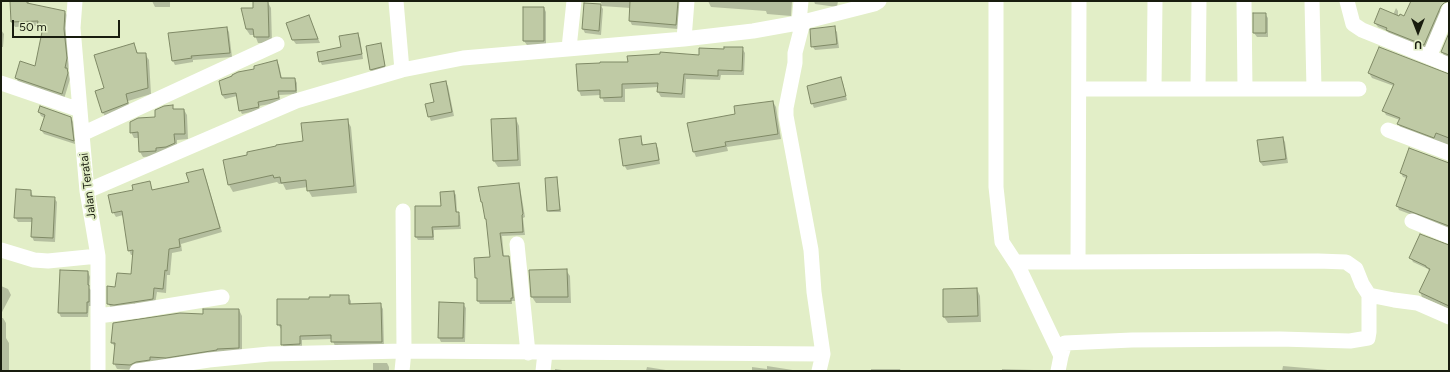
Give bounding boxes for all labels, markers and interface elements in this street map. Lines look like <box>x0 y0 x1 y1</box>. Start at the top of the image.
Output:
scale bar <box>14 12 122 38</box>
north arrow <box>1398 12 1438 52</box>
text: 50 m <box>19 20 47 34</box>
text: U <box>1414 38 1422 51</box>
street label: Jalan Teratai <box>77 152 99 220</box>

